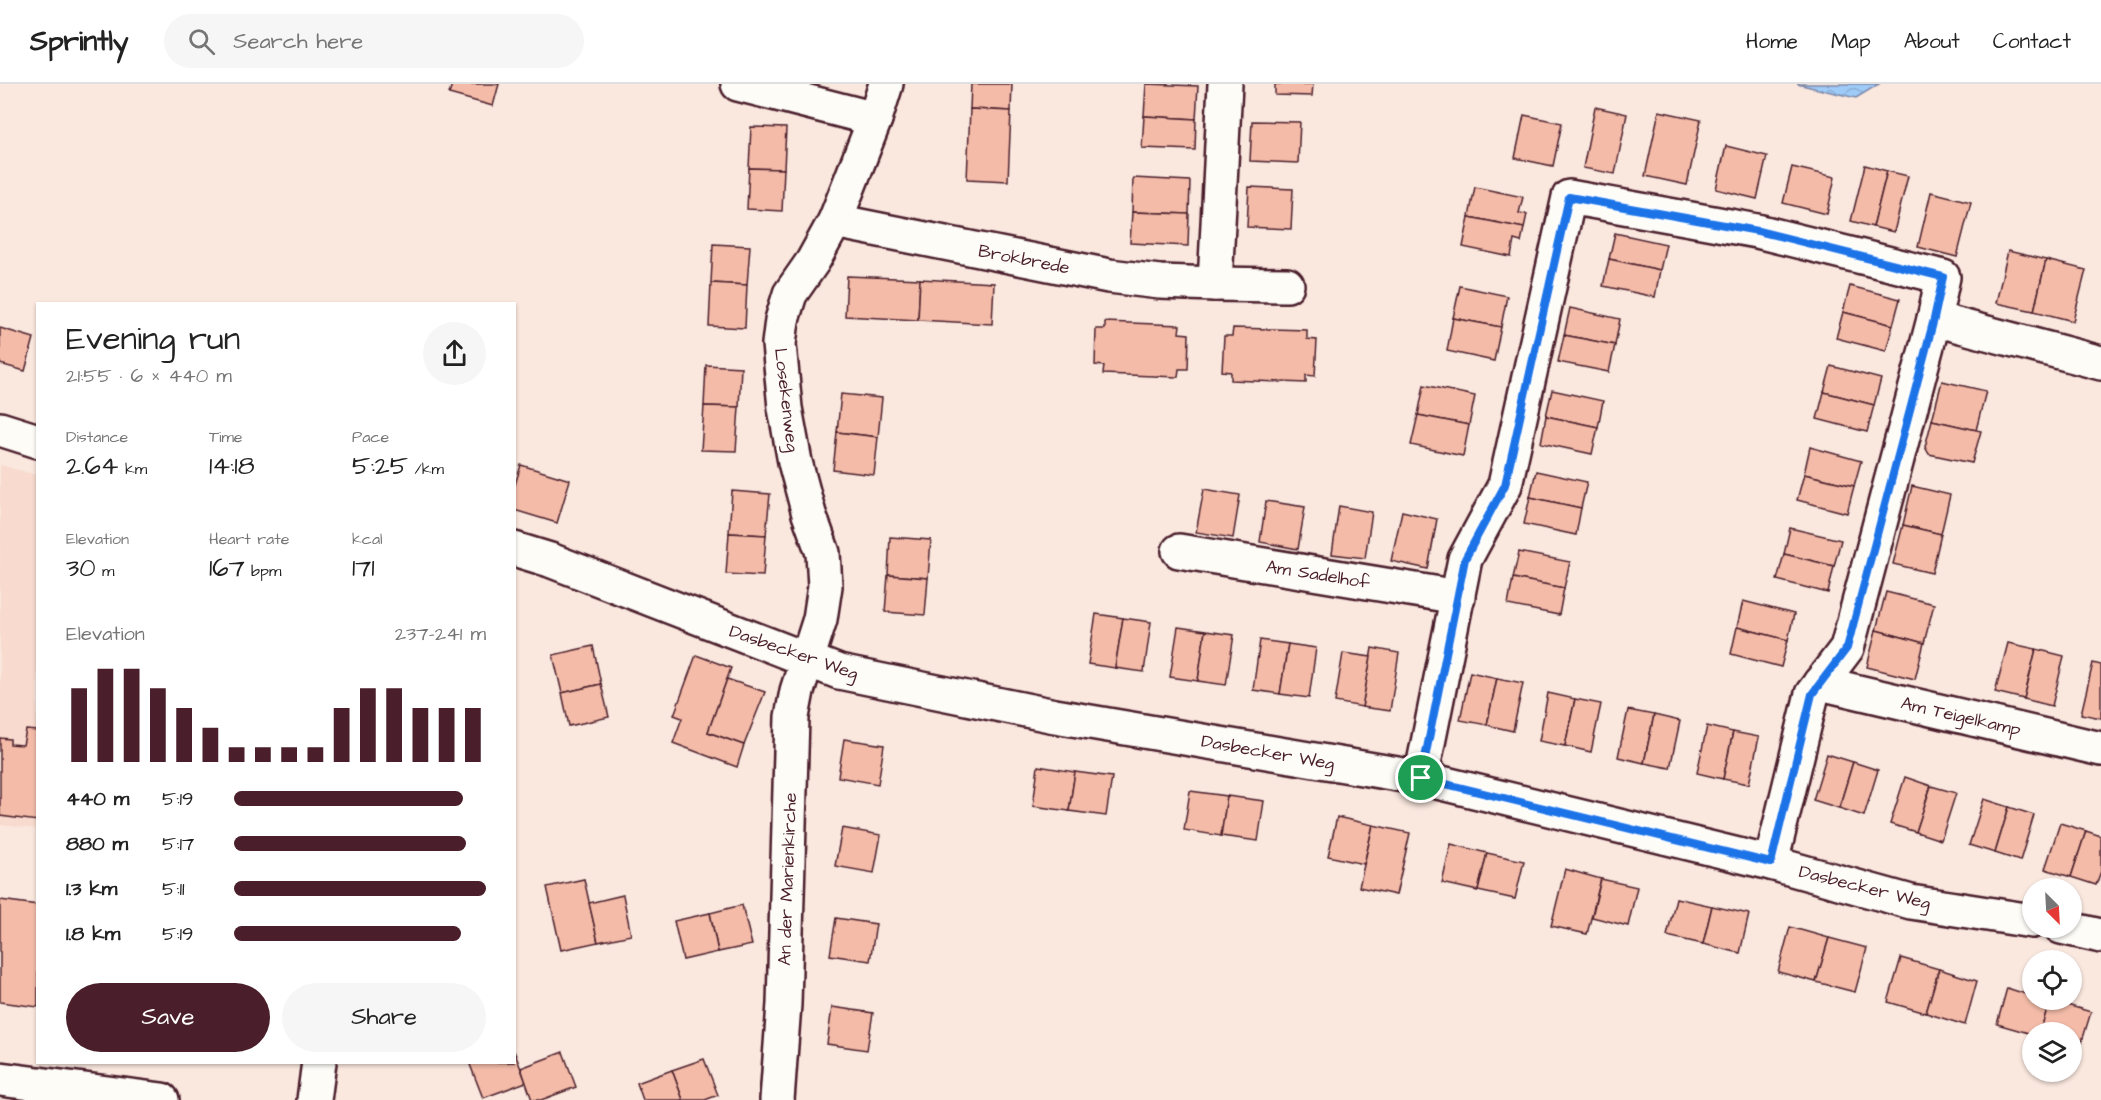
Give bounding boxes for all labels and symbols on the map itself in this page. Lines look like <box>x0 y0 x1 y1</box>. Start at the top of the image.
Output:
street label: Brokbrede <box>976 238 1072 281</box>
street label: Losekenweg <box>767 347 805 454</box>
street label: Am Sadelhof <box>1264 554 1372 595</box>
street label: Dasbecker Weg <box>726 619 862 687</box>
street label: Am Teigelkamp <box>1898 691 2023 743</box>
street label: Dasbecker Weg <box>1199 728 1337 778</box>
pin <box>1395 752 1446 803</box>
street label: An der Marienkirche <box>772 792 803 966</box>
street label: Dasbecker Weg <box>1796 859 1933 917</box>
north arrow <box>2022 878 2082 938</box>

